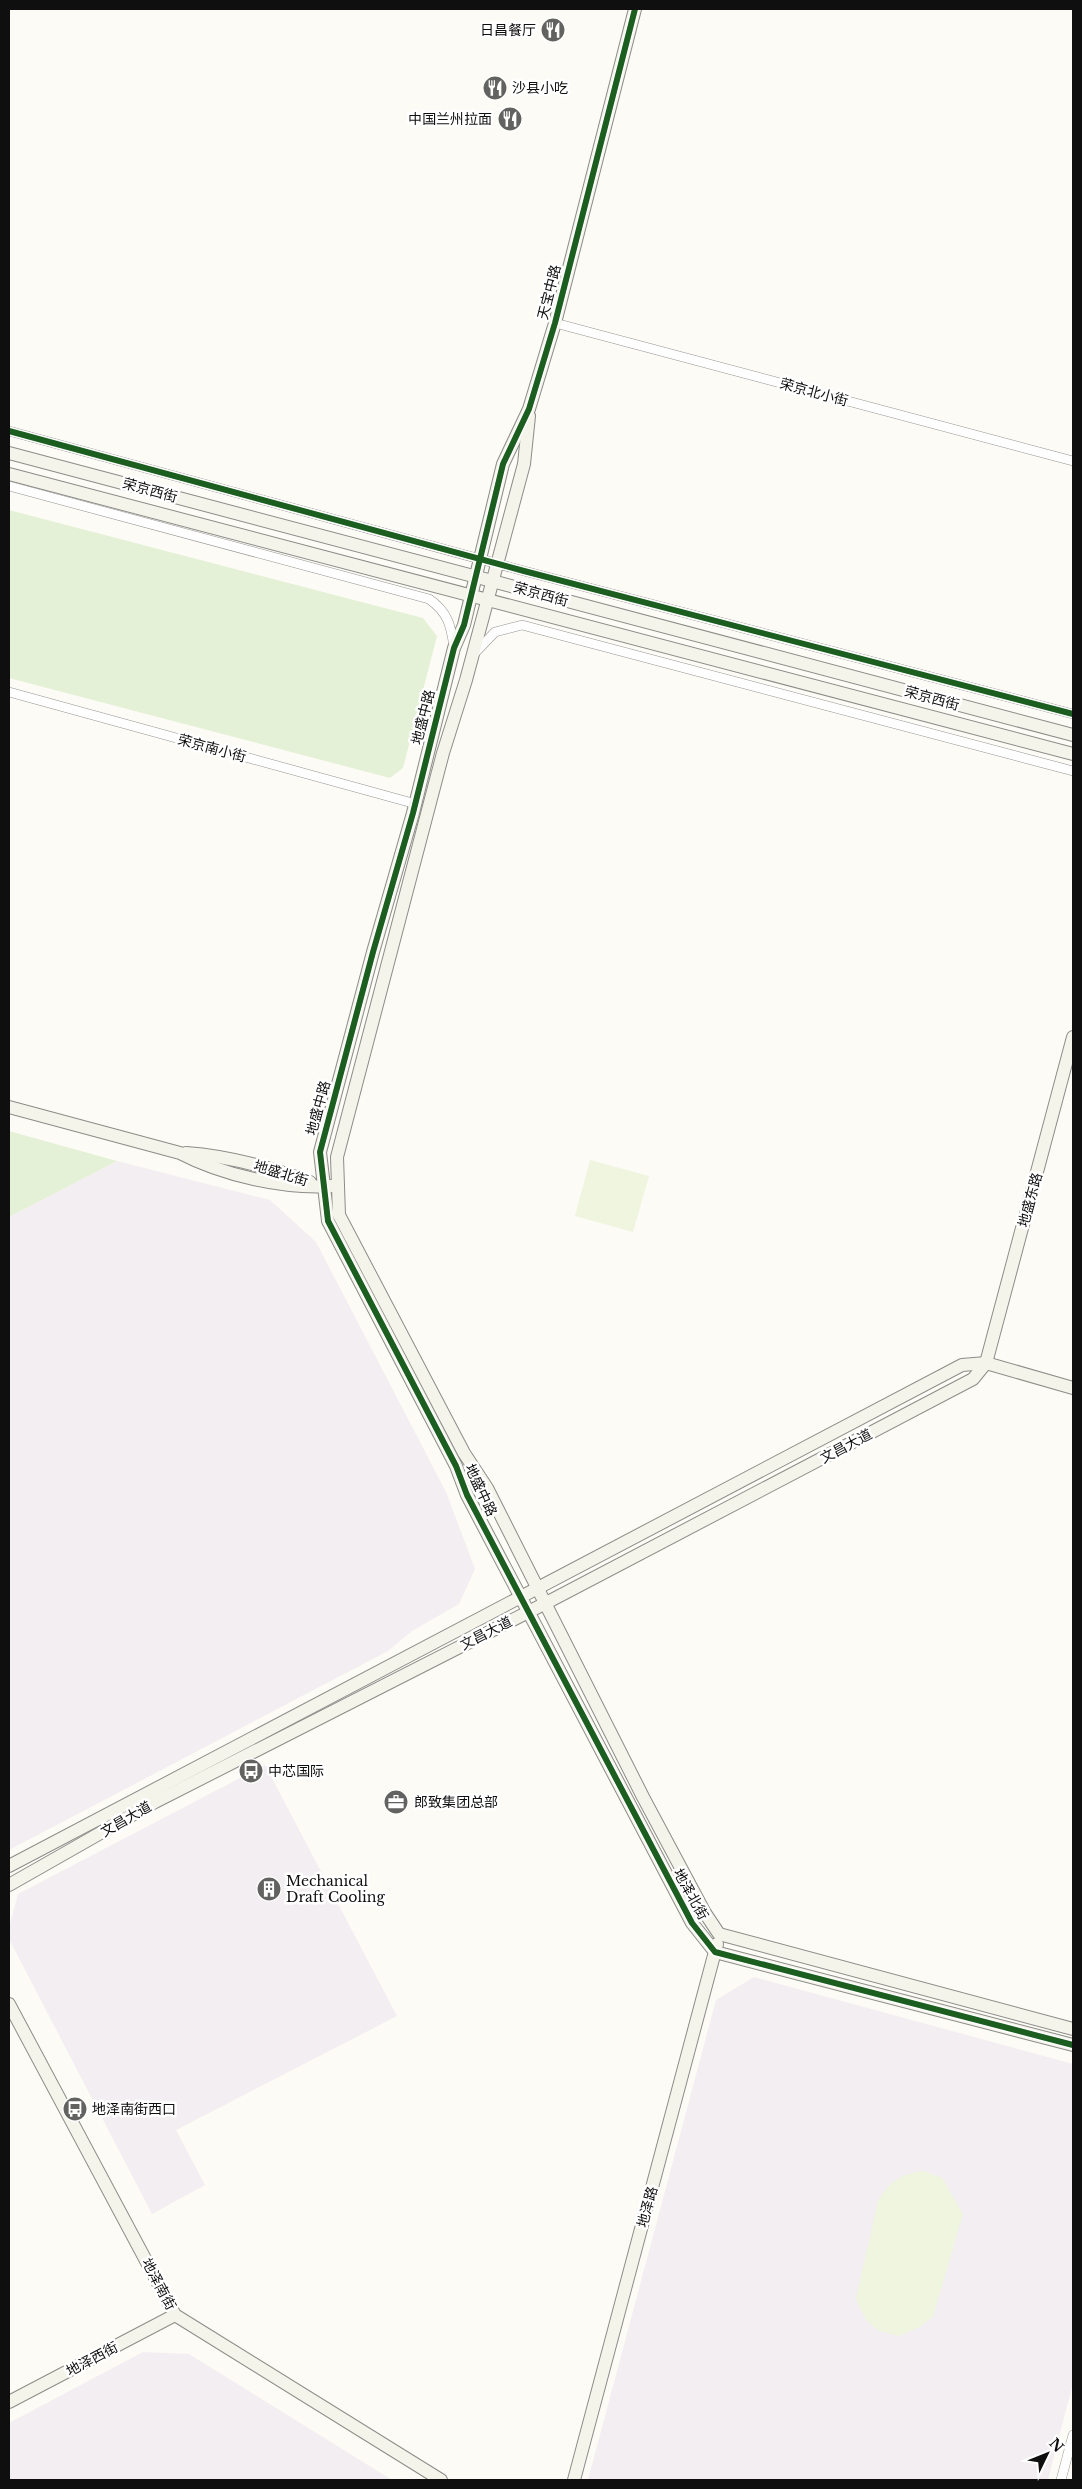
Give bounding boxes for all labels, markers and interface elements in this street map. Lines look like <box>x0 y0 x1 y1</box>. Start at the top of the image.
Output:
restaurant icon: 日昌餐厅 <box>540 17 566 43</box>
place label: 日昌餐厅 <box>480 21 536 39</box>
restaurant icon: 沙县小吃 <box>482 75 508 101</box>
place label: 沙县小吃 <box>512 79 568 97</box>
restaurant icon: 中国兰州拉面 <box>497 106 523 132</box>
place label: 中国兰州拉面 <box>408 110 492 128</box>
street label: 天宝中路 <box>533 263 565 321</box>
street label: 荣京北小街 <box>778 374 850 410</box>
street label: 荣京西街 <box>121 474 179 506</box>
street label: 荣京西街 <box>512 578 570 610</box>
street label: 荣京西街 <box>903 682 961 714</box>
street label: 地盛中路 <box>407 688 439 746</box>
street label: 荣京南小街 <box>176 730 248 766</box>
street label: 地盛中路 <box>302 1079 334 1137</box>
street label: 地盛北街 <box>252 1156 310 1190</box>
street label: 地盛东路 <box>1014 1171 1046 1229</box>
street label: 文昌大道 <box>817 1425 875 1467</box>
street label: 地盛中路 <box>461 1461 501 1519</box>
street label: 文昌大道 <box>457 1612 515 1654</box>
bus stop icon: 中芯国际 <box>238 1758 264 1784</box>
place label: 中芯国际 <box>268 1762 324 1780</box>
office icon: 郎致集团总部 <box>383 1789 409 1815</box>
place label: 郎致集团总部 <box>414 1793 498 1811</box>
street label: 文昌大道 <box>97 1797 155 1841</box>
street label: 地泽北街 <box>670 1865 712 1923</box>
place label: Mechanical Draft Cooling <box>286 1872 385 1906</box>
building icon: Mechanical Draft Cooling <box>256 1876 282 1902</box>
bus stop icon: 地泽南街西口 <box>62 2096 88 2122</box>
place label: 地泽南街西口 <box>92 2100 176 2118</box>
street label: 地泽路 <box>633 2184 661 2230</box>
street label: 地泽南街 <box>138 2255 180 2313</box>
street label: 地泽西街 <box>63 2338 121 2380</box>
north arrow <box>1022 2429 1072 2479</box>
text: N <box>1045 2434 1068 2456</box>

